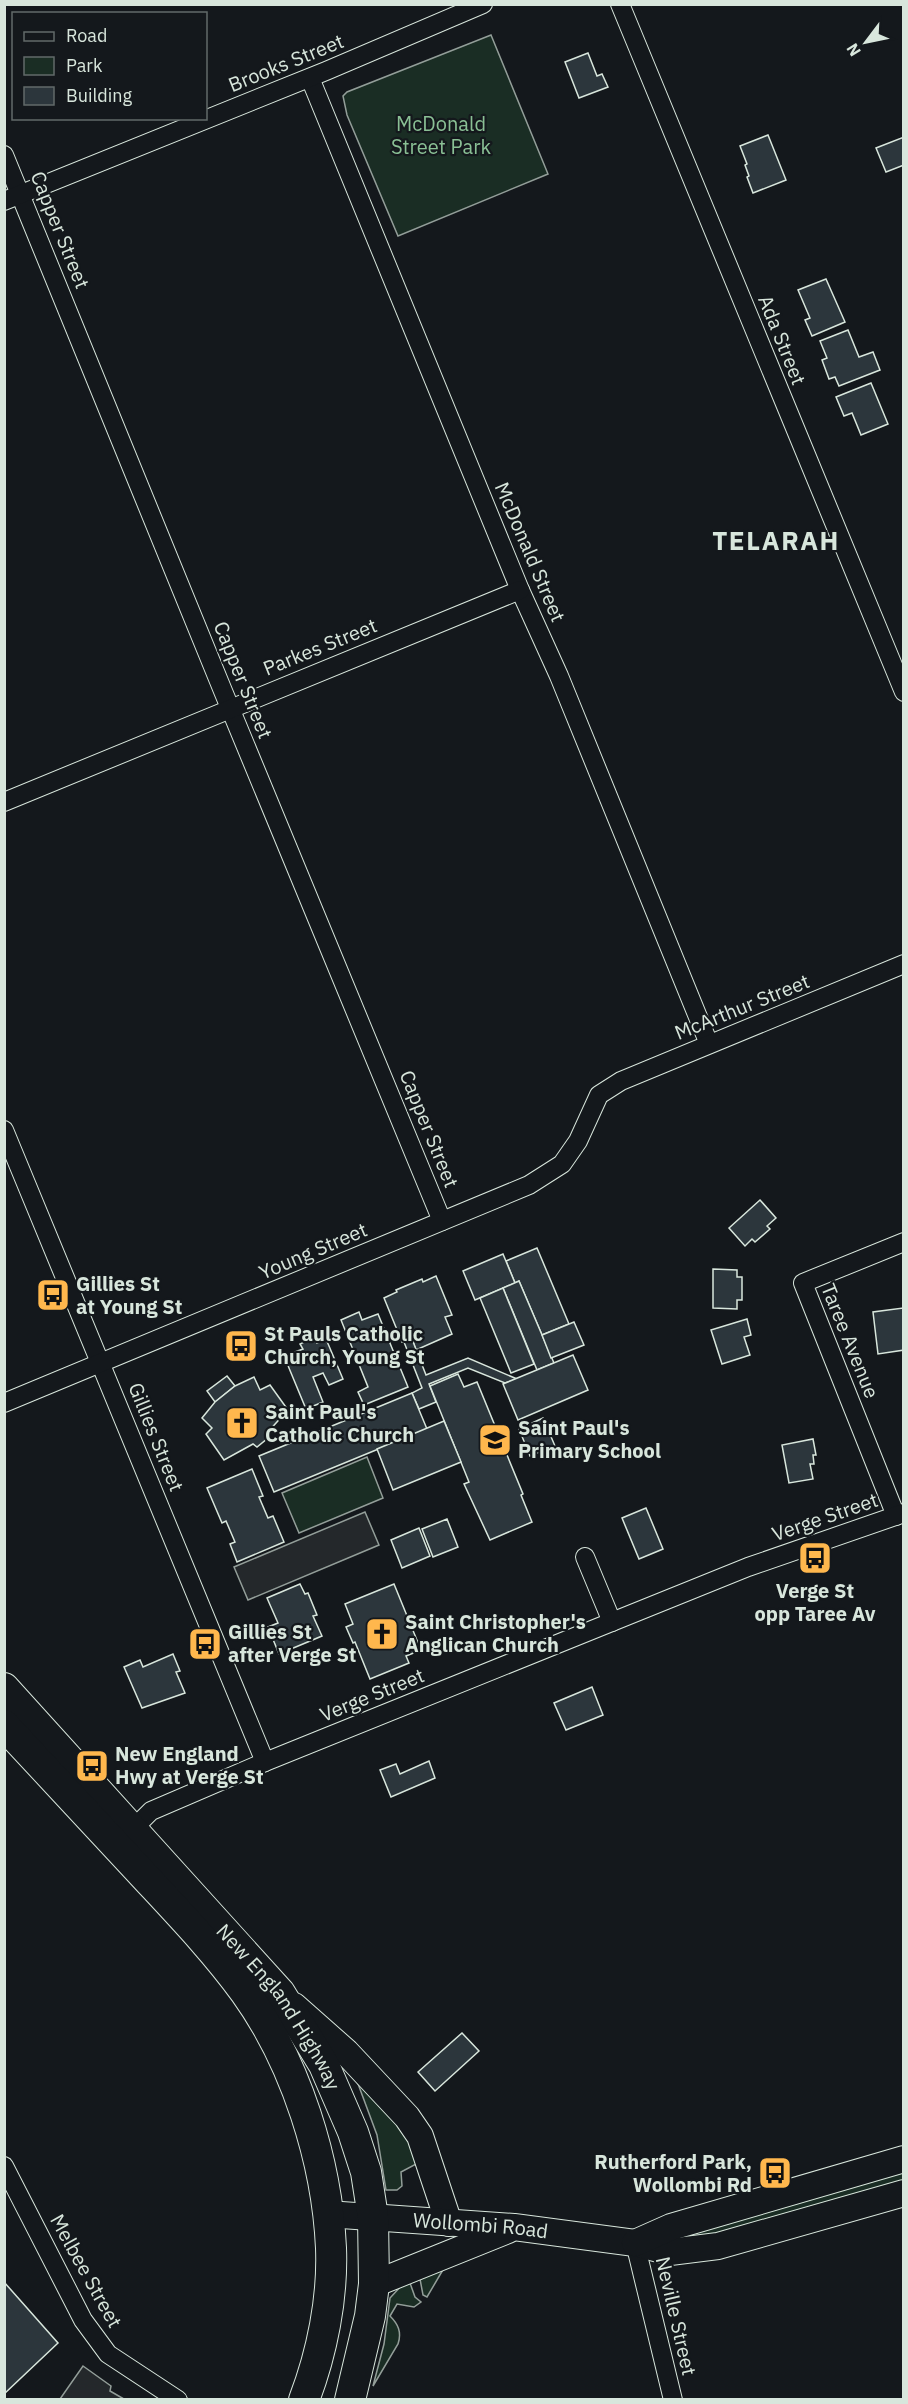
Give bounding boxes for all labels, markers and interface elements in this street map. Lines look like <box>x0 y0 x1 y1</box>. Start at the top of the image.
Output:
legend <box>12 12 207 120</box>
north arrow <box>836 12 896 72</box>
text: Road <box>66 24 107 47</box>
street label: Brooks Street <box>224 27 348 98</box>
text: N <box>842 40 865 60</box>
text: Park <box>66 54 103 77</box>
text: Building <box>66 84 133 107</box>
park label: McDonald Street Park <box>391 110 491 160</box>
street label: Capper Street <box>25 167 96 292</box>
street label: Ada Street <box>752 291 813 389</box>
street label: McDonald Street <box>489 478 572 626</box>
district label: TELARAH <box>712 523 840 557</box>
street label: Parkes Street <box>259 611 381 682</box>
street label: Capper Street <box>208 617 279 742</box>
street label: McArthur Street <box>670 967 813 1046</box>
street label: Capper Street <box>394 1066 465 1191</box>
street label: Young Street <box>255 1216 371 1285</box>
place label: Gillies St at Young St <box>76 1270 182 1320</box>
bus stop icon: Gillies St at Young St <box>35 1277 71 1313</box>
street label: Taree Avenue <box>815 1279 886 1402</box>
place label: St Pauls Catholic Church, Young St <box>264 1320 425 1370</box>
bus stop icon: St Pauls Catholic Church, Young St <box>223 1328 259 1364</box>
street label: Gillies Street <box>122 1378 191 1495</box>
place label: Saint Paul's Catholic Church <box>265 1398 414 1448</box>
church icon: Saint Paul's Catholic Church <box>224 1405 260 1441</box>
place label: Saint Paul's Primary School <box>518 1414 661 1464</box>
school or university icon: Saint Paul's Primary School <box>477 1422 513 1458</box>
street label: Verge Street <box>768 1486 881 1547</box>
bus stop icon: Verge St opp Taree Av <box>797 1540 833 1576</box>
place label: Verge St opp Taree Av <box>754 1577 876 1627</box>
place label: Saint Christopher's Anglican Church <box>405 1608 586 1658</box>
church icon: Saint Christopher's Anglican Church <box>364 1616 400 1652</box>
place label: Gillies St after Verge St <box>228 1618 356 1668</box>
bus stop icon: Gillies St after Verge St <box>187 1626 223 1662</box>
street label: Verge Street <box>316 1661 428 1728</box>
place label: New England Hwy at Verge St <box>115 1740 264 1790</box>
bus stop icon: New England Hwy at Verge St <box>74 1748 110 1784</box>
street label: New England Highway <box>211 1918 347 2094</box>
place label: Rutherford Park, Wollombi Rd <box>594 2148 752 2198</box>
bus stop icon: Rutherford Park, Wollombi Rd <box>757 2155 793 2191</box>
street label: Wollombi Road <box>412 2206 550 2244</box>
street label: Melbee Street <box>44 2209 129 2332</box>
street label: Neville Street <box>650 2254 703 2378</box>

